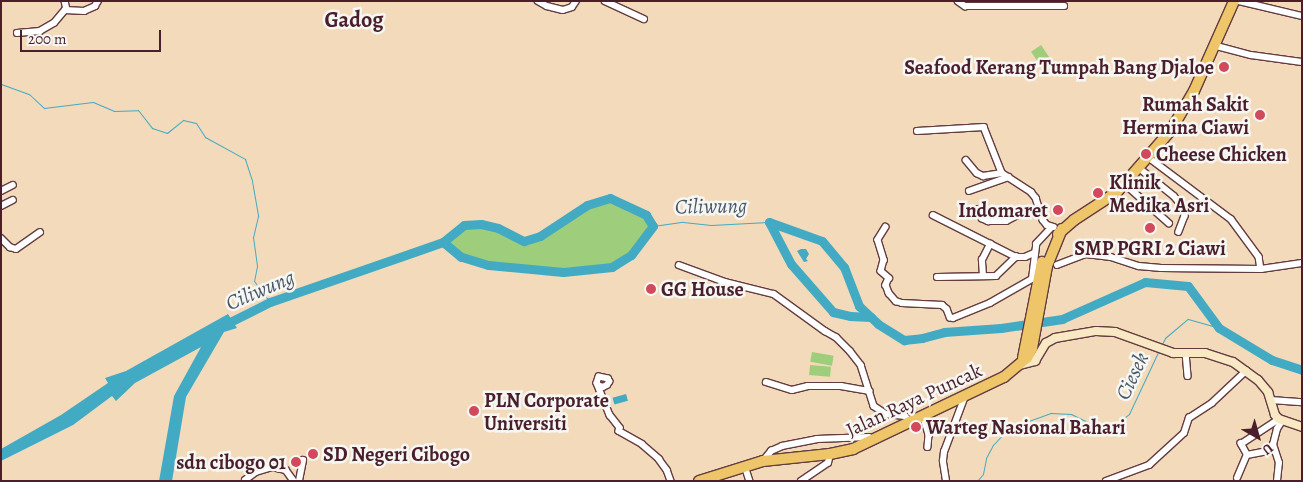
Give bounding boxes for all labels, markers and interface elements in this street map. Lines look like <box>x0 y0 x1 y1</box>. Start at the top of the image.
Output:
district label: Gadog <box>324 8 384 34</box>
scale bar <box>22 20 164 52</box>
text: 200 m <box>28 29 67 49</box>
place label: Seafood Kerang Tumpah Bang Djaloe <box>904 55 1214 79</box>
marker: Seafood Kerang Tumpah Bang Djaloe <box>1218 61 1230 73</box>
place label: Rumah Sakit Hermina Ciawi <box>1122 92 1249 139</box>
marker: Rumah Sakit Hermina Ciawi <box>1253 108 1267 122</box>
place label: Cheese Chicken <box>1156 142 1287 166</box>
marker: Cheese Chicken <box>1140 148 1152 160</box>
place label: Klinik Medika Asri <box>1109 170 1209 217</box>
marker: Klinik Medika Asri <box>1091 186 1105 200</box>
water label: Ciliwung <box>675 193 747 219</box>
place label: Indomaret <box>958 198 1048 222</box>
marker: Indomaret <box>1052 204 1064 216</box>
marker: SMP PGRI 2 Ciawi <box>1144 222 1156 234</box>
place label: SMP PGRI 2 Ciawi <box>1074 236 1226 260</box>
water label: Ciliwung <box>222 264 298 316</box>
place label: GG House <box>661 277 744 301</box>
marker: GG House <box>645 283 657 295</box>
water label: Ciesek <box>1110 348 1154 404</box>
street label: Jalan Raya Puncak <box>842 358 986 442</box>
place label: PLN Corporate Universiti <box>484 388 609 435</box>
marker: PLN Corporate Universiti <box>468 405 480 417</box>
north arrow <box>1233 412 1283 462</box>
place label: Warteg Nasional Bahari <box>926 415 1126 439</box>
marker: Warteg Nasional Bahari <box>910 421 922 433</box>
text: U <box>1258 439 1277 460</box>
place label: SD Negeri Cibogo <box>323 442 470 466</box>
marker: SD Negeri Cibogo <box>307 448 319 460</box>
place label: sdn cibogo 01 <box>176 450 286 474</box>
marker: sdn cibogo 01 <box>290 456 302 468</box>

